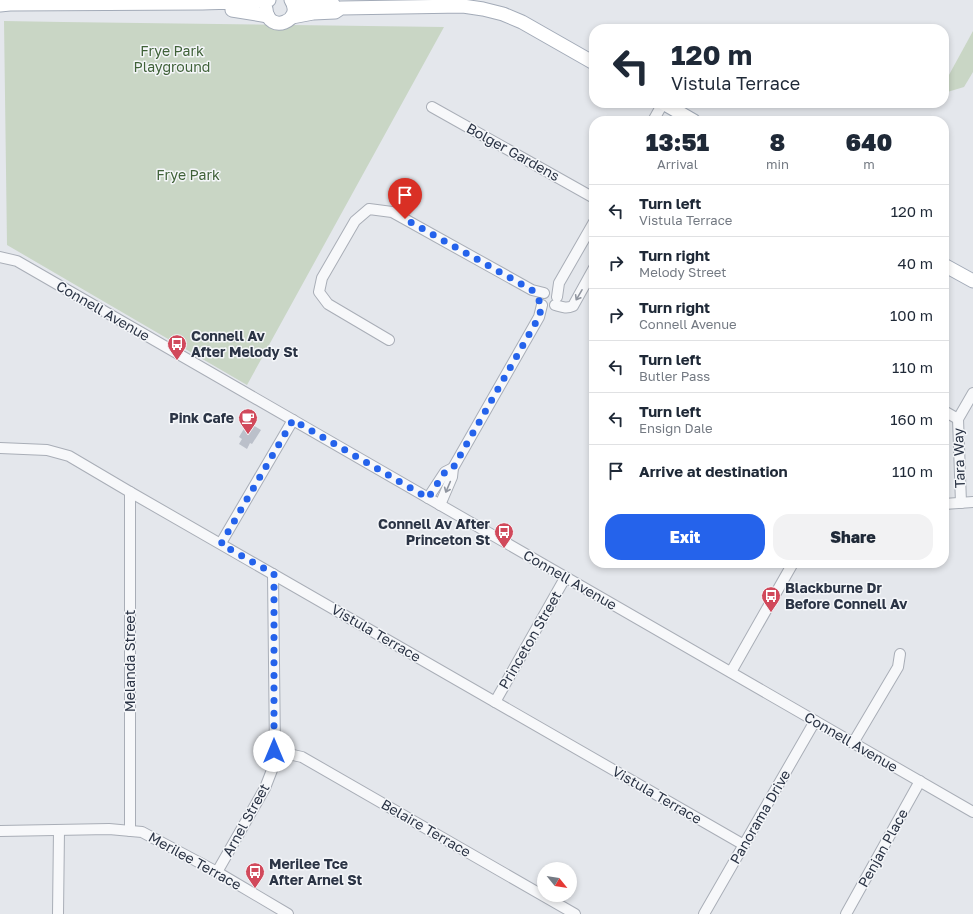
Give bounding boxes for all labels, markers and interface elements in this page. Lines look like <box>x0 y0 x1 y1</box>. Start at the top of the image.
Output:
text: 120 m <box>671 38 752 71</box>
icon: left <box>605 40 657 92</box>
park label: Frye Park Playground <box>134 42 210 75</box>
text: Vistula Terrace <box>671 72 800 94</box>
street label: Bolger Gardens <box>464 119 563 184</box>
text: 13:51 <box>646 127 709 156</box>
text: 8 <box>770 127 785 156</box>
text: 640 <box>846 127 892 156</box>
text: Arrival <box>657 156 698 172</box>
text: min <box>766 156 789 172</box>
text: m <box>863 156 875 172</box>
park label: Frye Park <box>156 166 220 183</box>
pin <box>388 178 422 219</box>
icon: arrive <box>394 184 416 206</box>
text: Turn left <box>639 194 701 212</box>
icon: left <box>605 200 627 222</box>
text: 120 m <box>891 202 933 220</box>
text: Vistula Terrace <box>639 212 732 228</box>
text: Turn right <box>639 246 710 264</box>
icon: right <box>605 252 627 274</box>
text: 40 m <box>898 254 933 272</box>
text: Melody Street <box>639 264 727 280</box>
street label: Connell Avenue <box>53 277 153 344</box>
one-way arrow <box>574 289 582 301</box>
text: Turn right <box>639 298 710 316</box>
icon: right <box>605 304 627 326</box>
text: 100 m <box>890 306 933 324</box>
text: Connell Avenue <box>639 316 737 332</box>
place label: Connell Av After Melody St <box>191 327 298 360</box>
bus stop icon: Connell Av After Melody St <box>166 333 188 361</box>
text: Turn left <box>639 350 701 368</box>
icon: left <box>605 356 627 378</box>
text: 110 m <box>892 358 933 376</box>
text: Butler Pass <box>639 368 710 384</box>
text: Turn left <box>639 402 701 420</box>
cafe icon: Pink Cafe <box>237 407 259 435</box>
icon: left <box>605 408 627 430</box>
place label: Pink Cafe <box>169 409 234 426</box>
text: 160 m <box>890 410 933 428</box>
text: Ensign Dale <box>639 420 713 436</box>
street label: Tara Way <box>949 427 968 489</box>
icon: arrive <box>605 460 627 482</box>
text: Arrive at destination <box>639 462 788 480</box>
text: 110 m <box>892 462 933 480</box>
one-way arrow <box>444 480 451 492</box>
button: Exit <box>605 514 765 560</box>
button: Share <box>773 514 933 560</box>
place label: Connell Av After Princeton St <box>378 515 491 548</box>
bus stop icon: Connell Av After Princeton St <box>493 521 515 549</box>
street label: Connell Avenue <box>520 546 620 613</box>
place label: Blackburne Dr Before Connell Av <box>785 579 908 612</box>
bus stop icon: Blackburne Dr Before Connell Av <box>760 585 782 613</box>
street label: Princeton Street <box>495 588 565 692</box>
street label: Vistula Terrace <box>328 600 424 665</box>
street label: Melanda Street <box>121 610 138 712</box>
street label: Connell Avenue <box>801 708 901 775</box>
position arrow <box>253 730 295 772</box>
street label: Vistula Terrace <box>609 762 705 827</box>
street label: Panorama Drive <box>726 767 793 867</box>
street label: Arnel Street <box>218 780 273 859</box>
street label: Belaire Terrace <box>378 795 474 860</box>
street label: Penjan Place <box>854 806 911 890</box>
street label: Merilee Terrace <box>146 828 245 893</box>
place label: Merilee Tce After Arnel St <box>269 855 362 888</box>
bus stop icon: Merilee Tce After Arnel St <box>244 861 266 889</box>
north arrow <box>537 862 577 902</box>
map controls <box>537 862 577 902</box>

